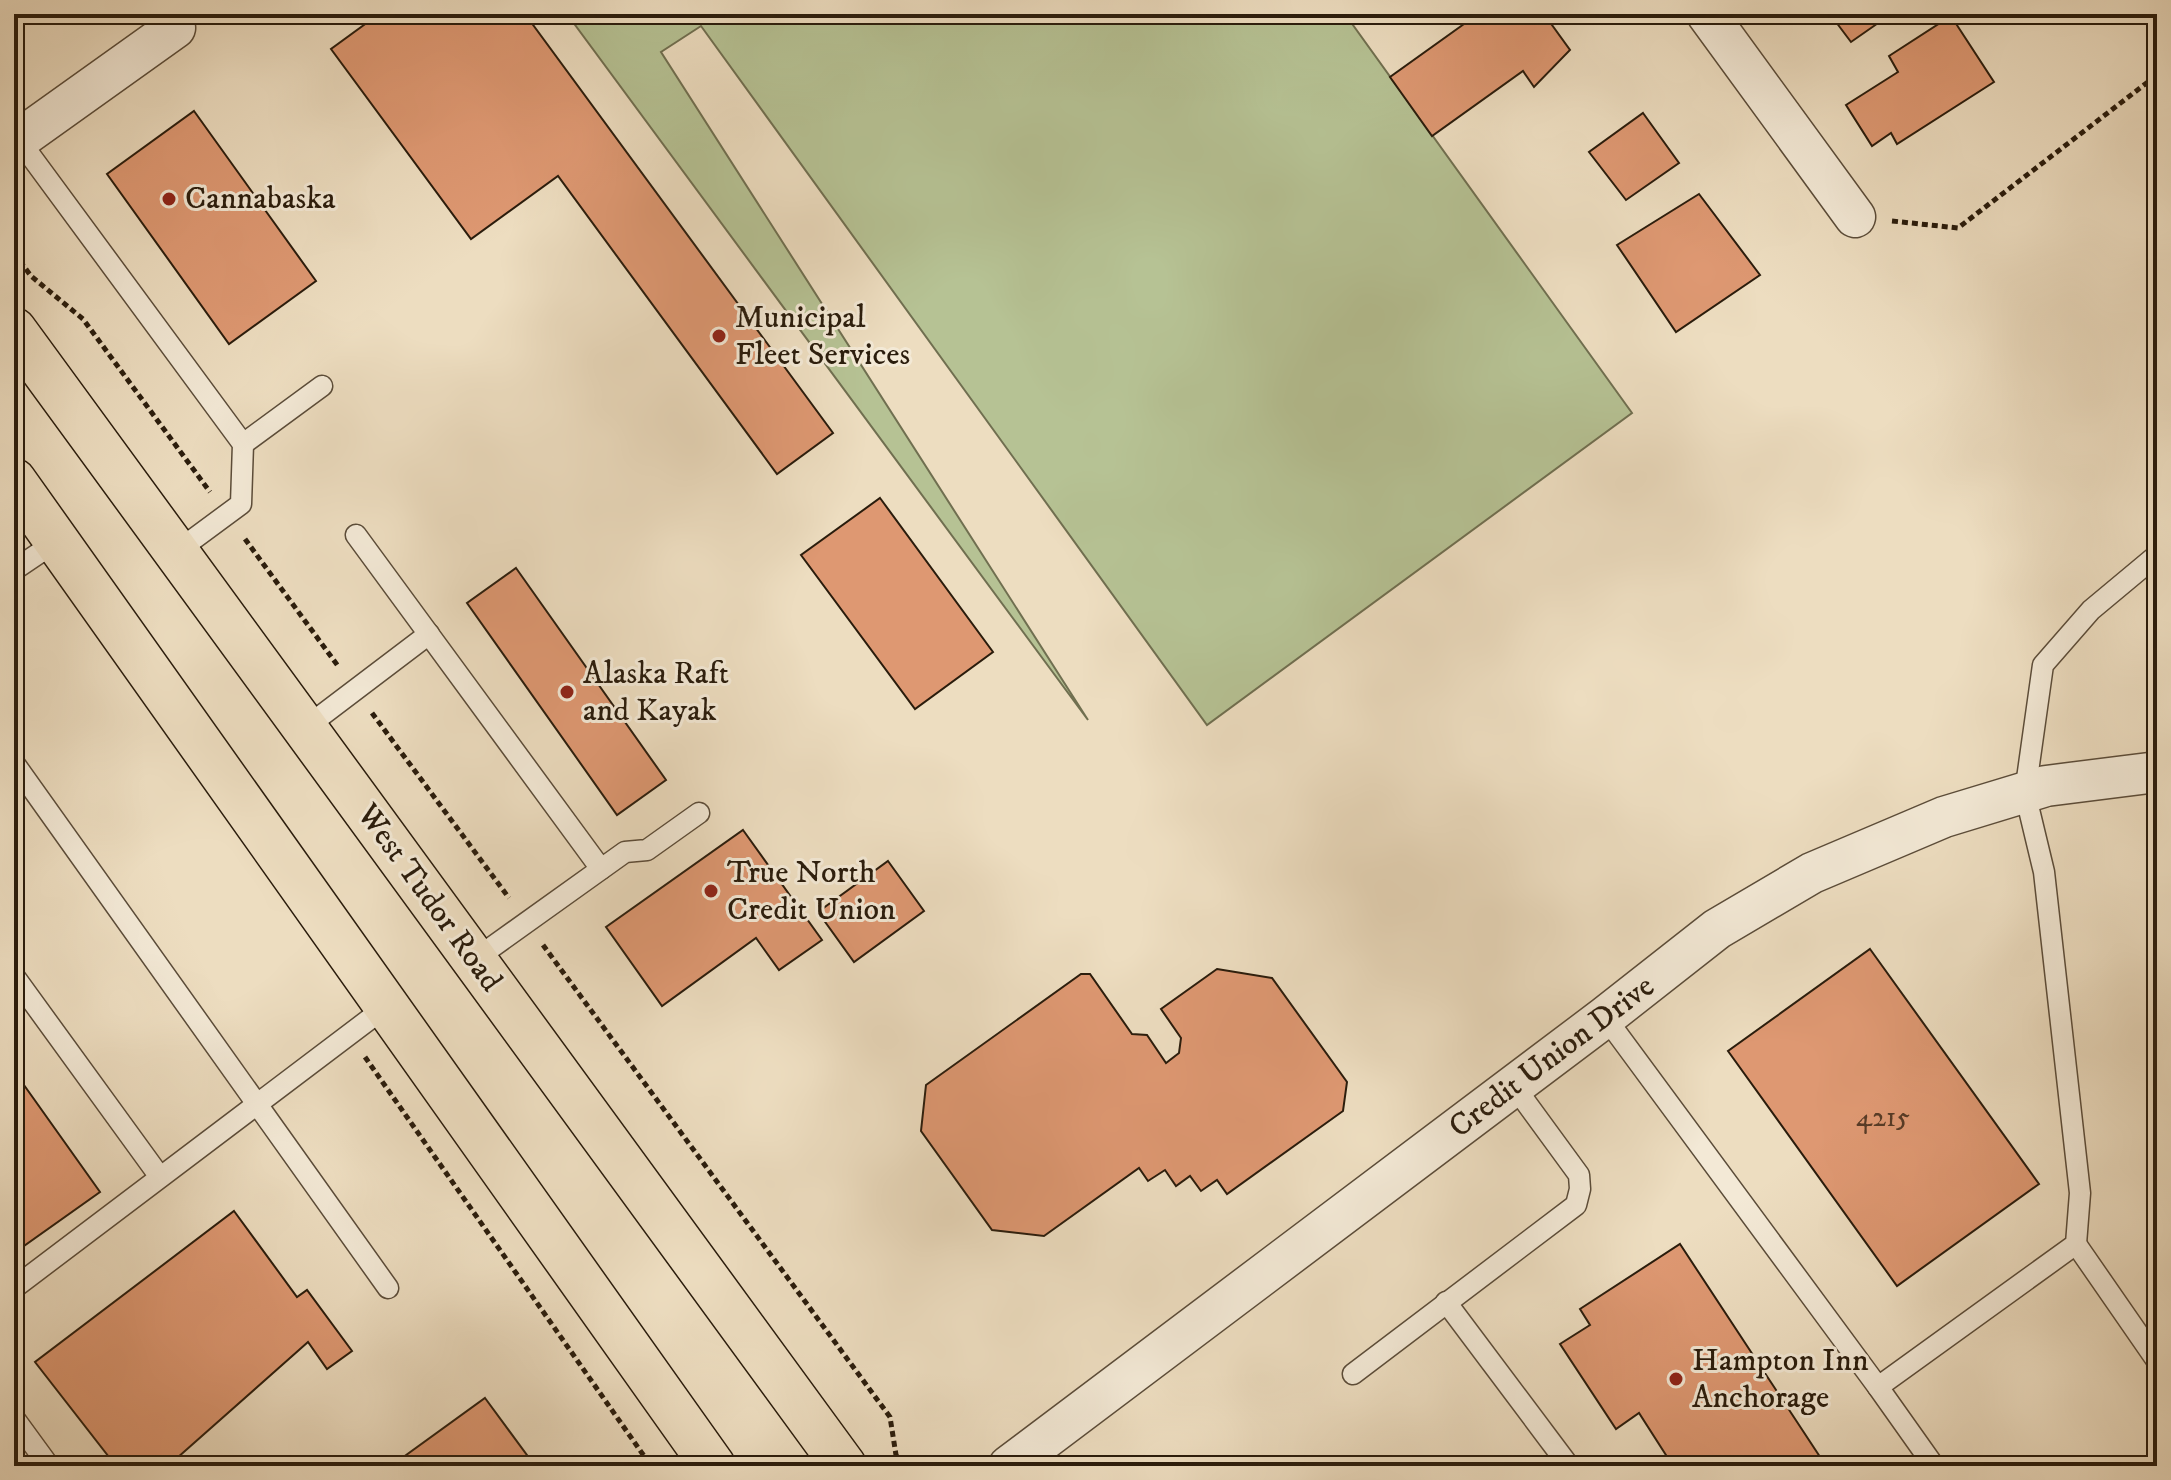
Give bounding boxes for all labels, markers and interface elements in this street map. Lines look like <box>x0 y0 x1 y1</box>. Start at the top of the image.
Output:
place label: Cannabaska <box>185 179 336 219</box>
marker: Cannabaska <box>160 190 178 208</box>
place label: Municipal Fleet Services <box>735 298 910 375</box>
marker: Municipal Fleet Services <box>710 327 728 345</box>
place label: Alaska Raft and Kayak <box>583 654 729 731</box>
marker: Alaska Raft and Kayak <box>558 683 576 701</box>
street label: West Tudor Road <box>347 795 511 1000</box>
place label: True North Credit Union <box>727 853 896 930</box>
marker: True North Credit Union <box>702 882 720 900</box>
street label: Credit Union Drive <box>1441 967 1663 1147</box>
house number: 4215 <box>1856 1100 1910 1135</box>
place label: Hampton Inn Anchorage <box>1692 1341 1869 1418</box>
marker: Hampton Inn Anchorage <box>1667 1370 1685 1388</box>

